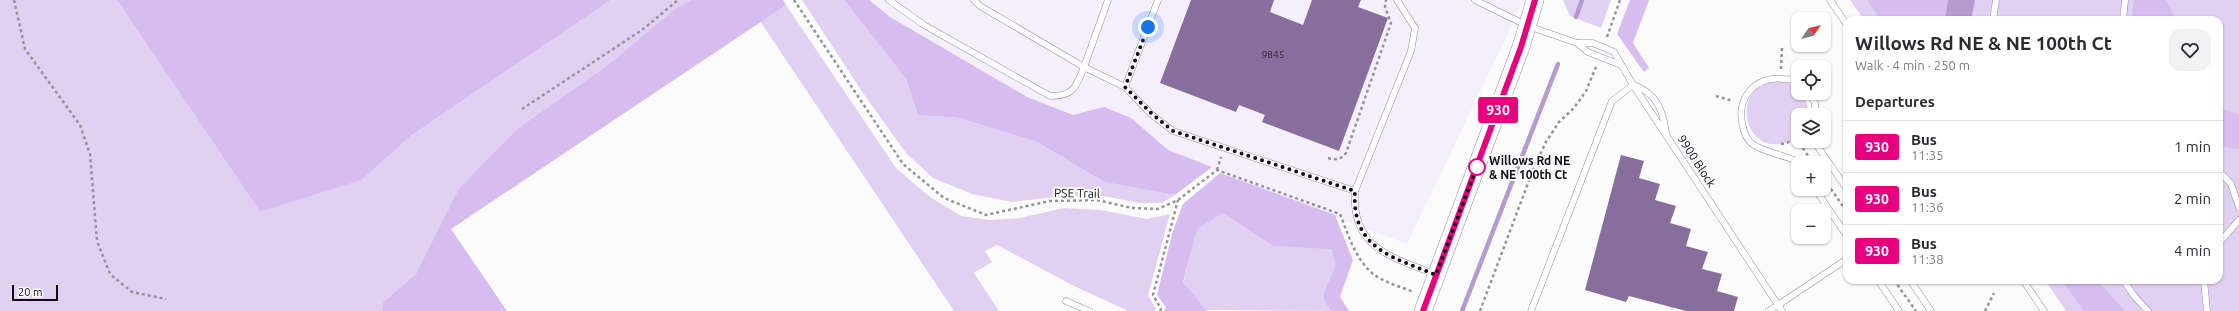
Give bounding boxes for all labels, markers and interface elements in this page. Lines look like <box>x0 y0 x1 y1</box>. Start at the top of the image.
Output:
north arrow <box>1791 12 1831 52</box>
map controls <box>1791 12 1831 244</box>
your location <box>1138 17 1158 37</box>
button: heart <box>2169 29 2211 71</box>
text: Willows Rd NE & NE 100th Ct <box>1855 32 2112 54</box>
house number: 9845 <box>1262 49 1284 60</box>
text: Walk · 4 min · 250 m <box>1855 58 1970 72</box>
button: locate <box>1791 60 1831 100</box>
text: Departures <box>1855 93 1935 110</box>
line badge: 930 <box>1475 97 1521 123</box>
text: 930 <box>1486 102 1510 118</box>
button: layers <box>1791 108 1831 148</box>
text: Bus <box>1911 131 1937 148</box>
street label: 9900 Block <box>1675 133 1719 189</box>
text: 1 min <box>2174 138 2211 155</box>
text: 930 <box>1865 139 1889 155</box>
text: 11:35 <box>1911 148 1944 162</box>
place label: Willows Rd NE & NE 100th Ct <box>1489 154 1570 181</box>
button: + <box>1791 156 1831 196</box>
marker: Willows Rd NE & NE 100th Ct <box>1468 158 1486 176</box>
text: Bus <box>1911 183 1937 200</box>
street label: PSE Trail <box>1054 186 1100 200</box>
text: 2 min <box>2174 190 2211 207</box>
text: 930 <box>1865 191 1889 207</box>
text: 11:36 <box>1911 200 1944 214</box>
button: − <box>1791 204 1831 244</box>
text: Bus <box>1911 235 1937 252</box>
text: 4 min <box>2174 242 2211 259</box>
text: 930 <box>1865 243 1889 259</box>
text: 11:38 <box>1911 252 1944 266</box>
scale bar <box>12 283 58 302</box>
text: 20 m <box>18 286 42 298</box>

